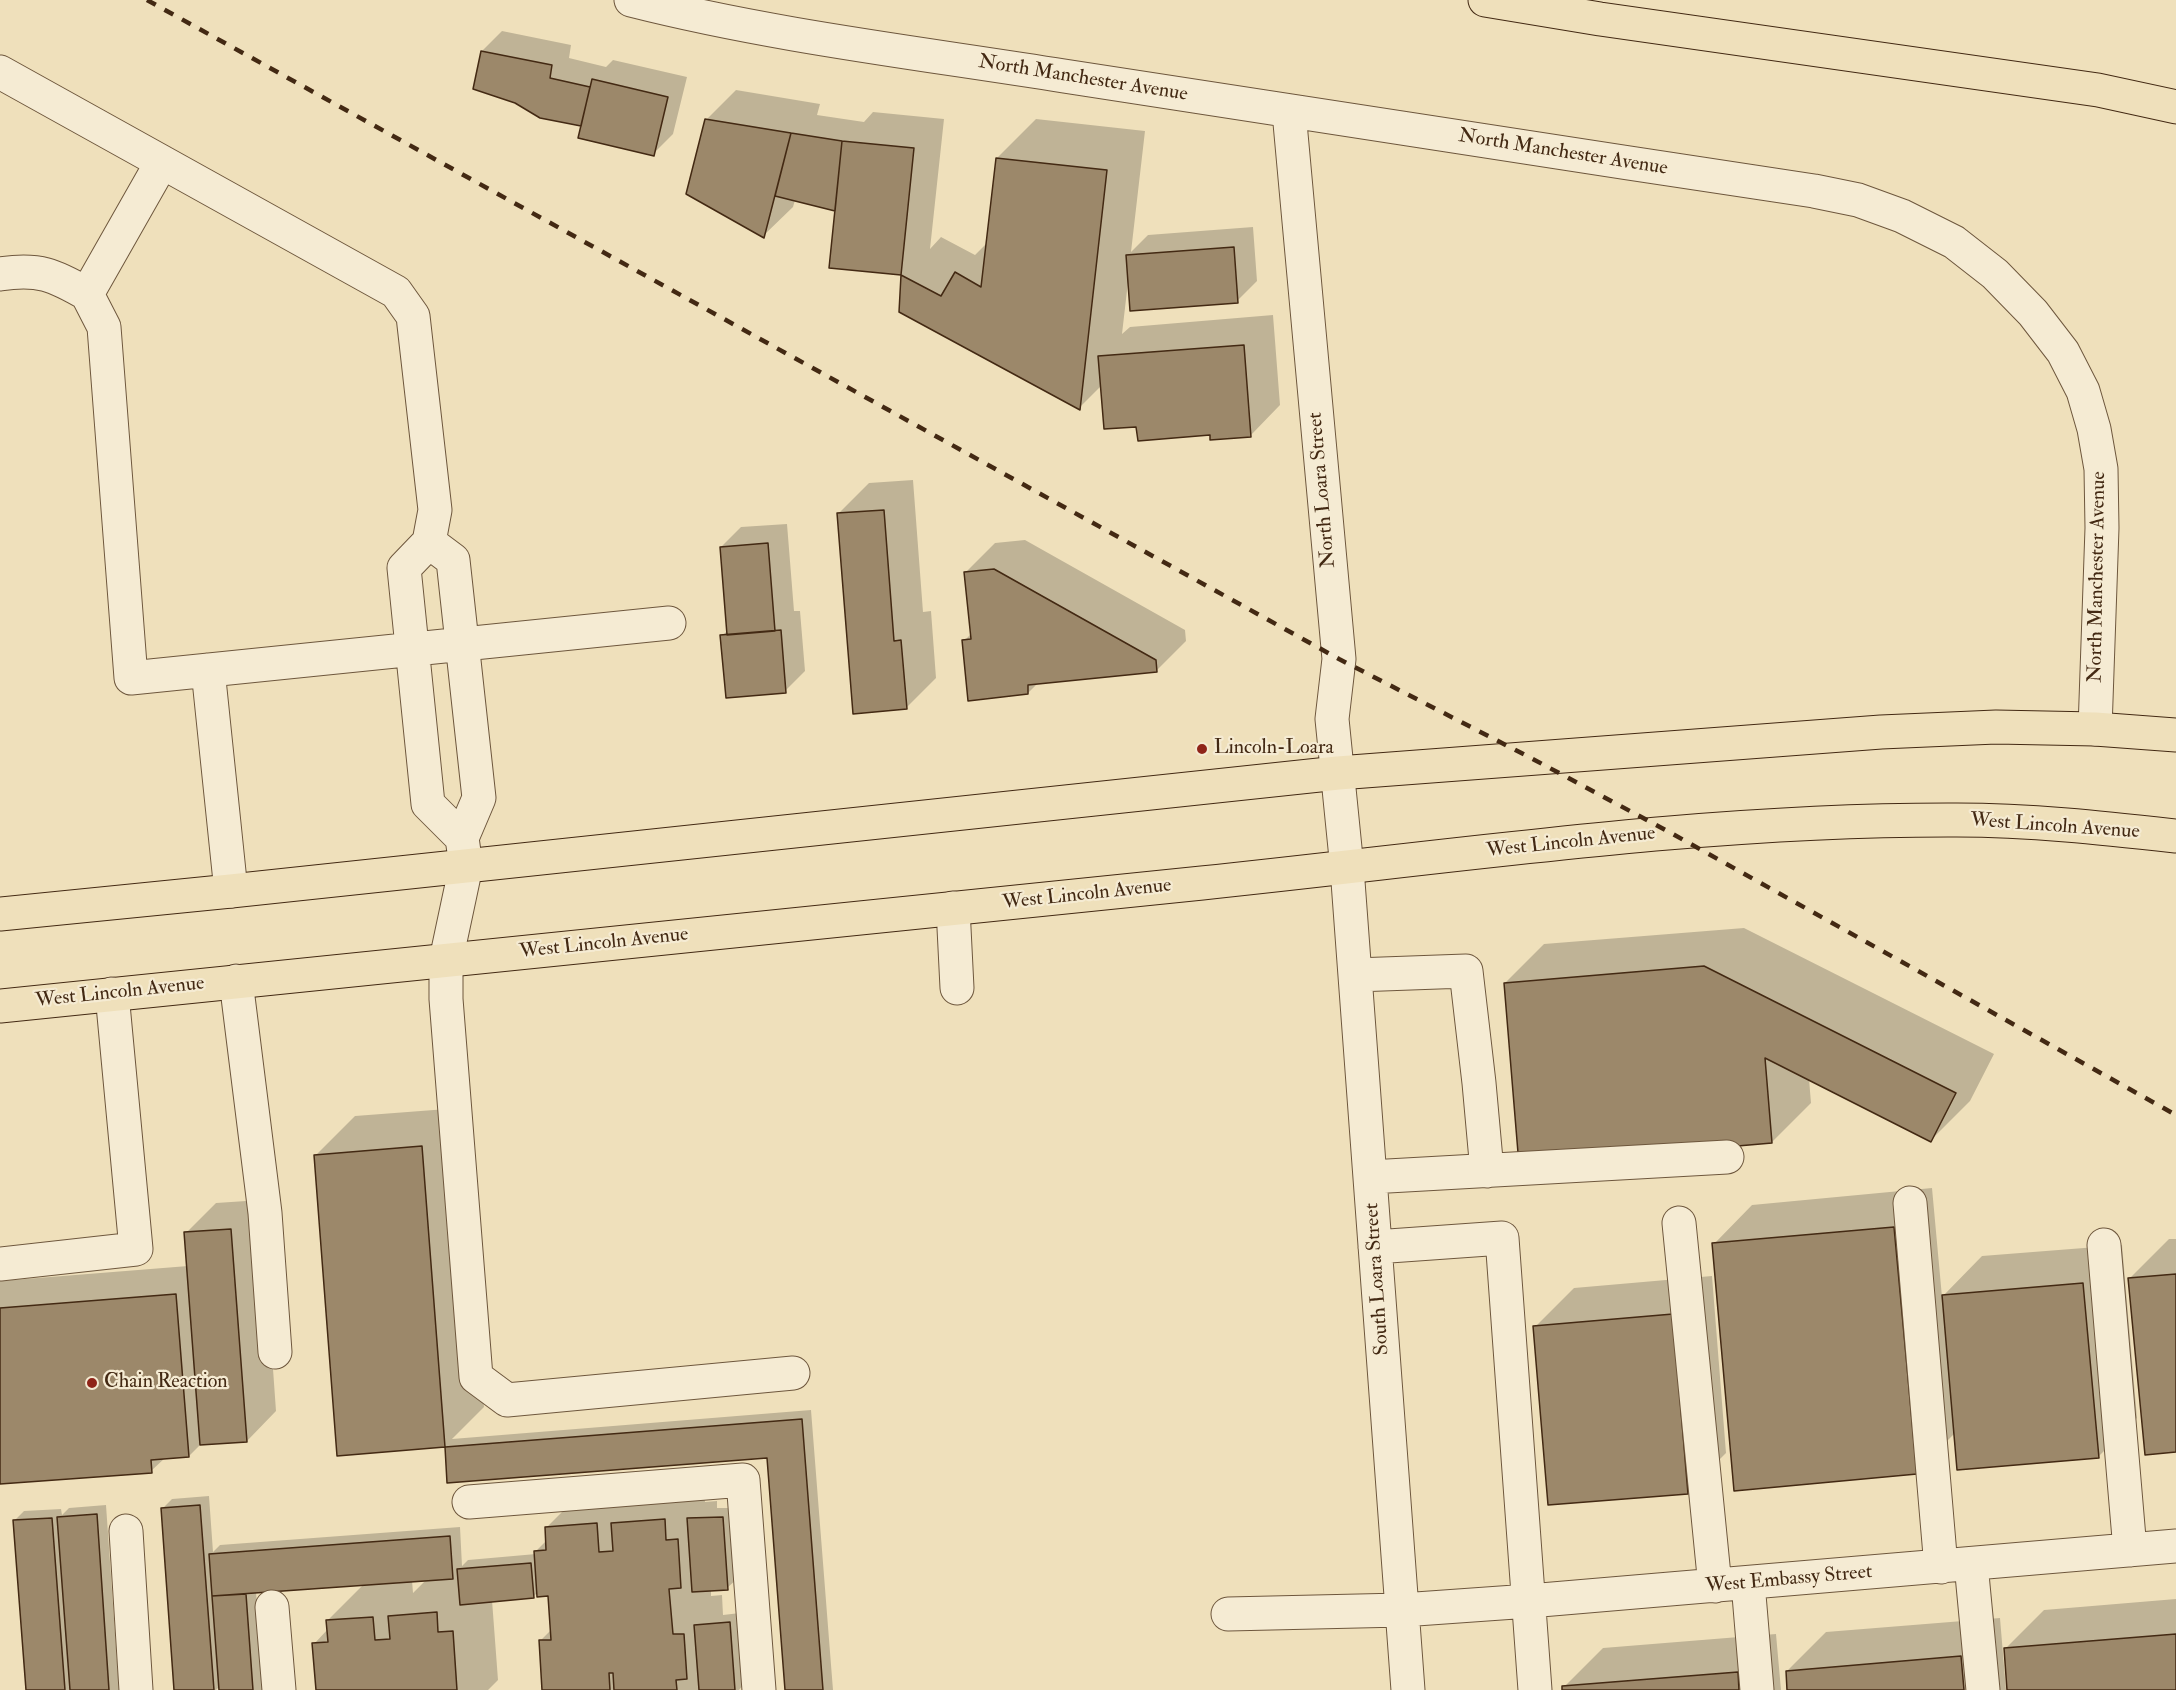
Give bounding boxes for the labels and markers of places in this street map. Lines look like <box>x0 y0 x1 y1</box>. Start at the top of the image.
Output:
place label: Lincoln-Loara <box>1214 737 1334 761</box>
marker: Lincoln-Loara <box>1195 742 1209 756</box>
place label: Chain Reaction <box>104 1371 228 1395</box>
marker: Chain Reaction <box>85 1376 99 1390</box>

